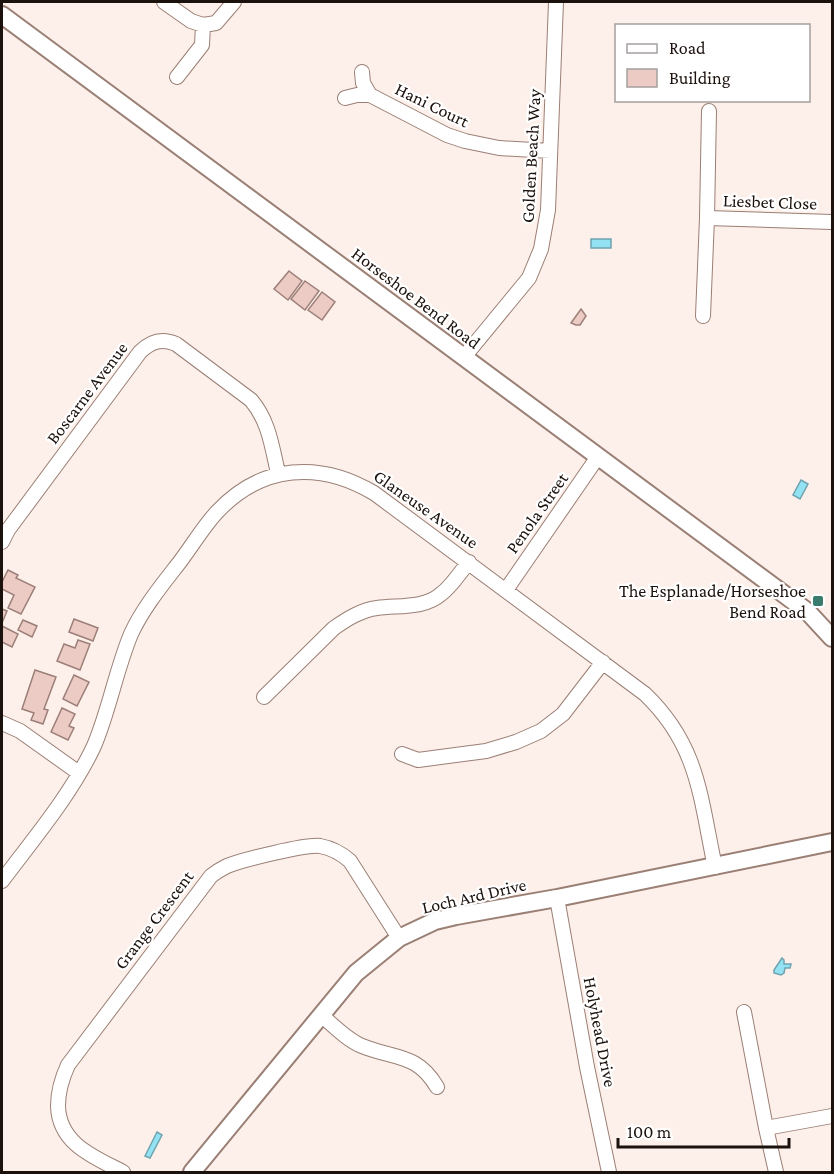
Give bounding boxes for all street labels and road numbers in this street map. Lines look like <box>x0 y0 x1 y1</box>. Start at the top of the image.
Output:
street label: Hani Court <box>392 79 473 132</box>
street label: Golden Beach Way <box>518 88 545 224</box>
street label: Liesbet Close <box>723 190 818 214</box>
street label: Horseshoe Bend Road <box>348 243 485 353</box>
street label: Boscarne Avenue <box>42 338 132 448</box>
street label: Glaneuse Avenue <box>370 466 482 552</box>
street label: Penola Street <box>502 468 573 557</box>
street label: Grange Crescent <box>111 866 198 973</box>
street label: Loch Ard Drive <box>420 874 528 918</box>
street label: Holyhead Drive <box>580 975 620 1089</box>

